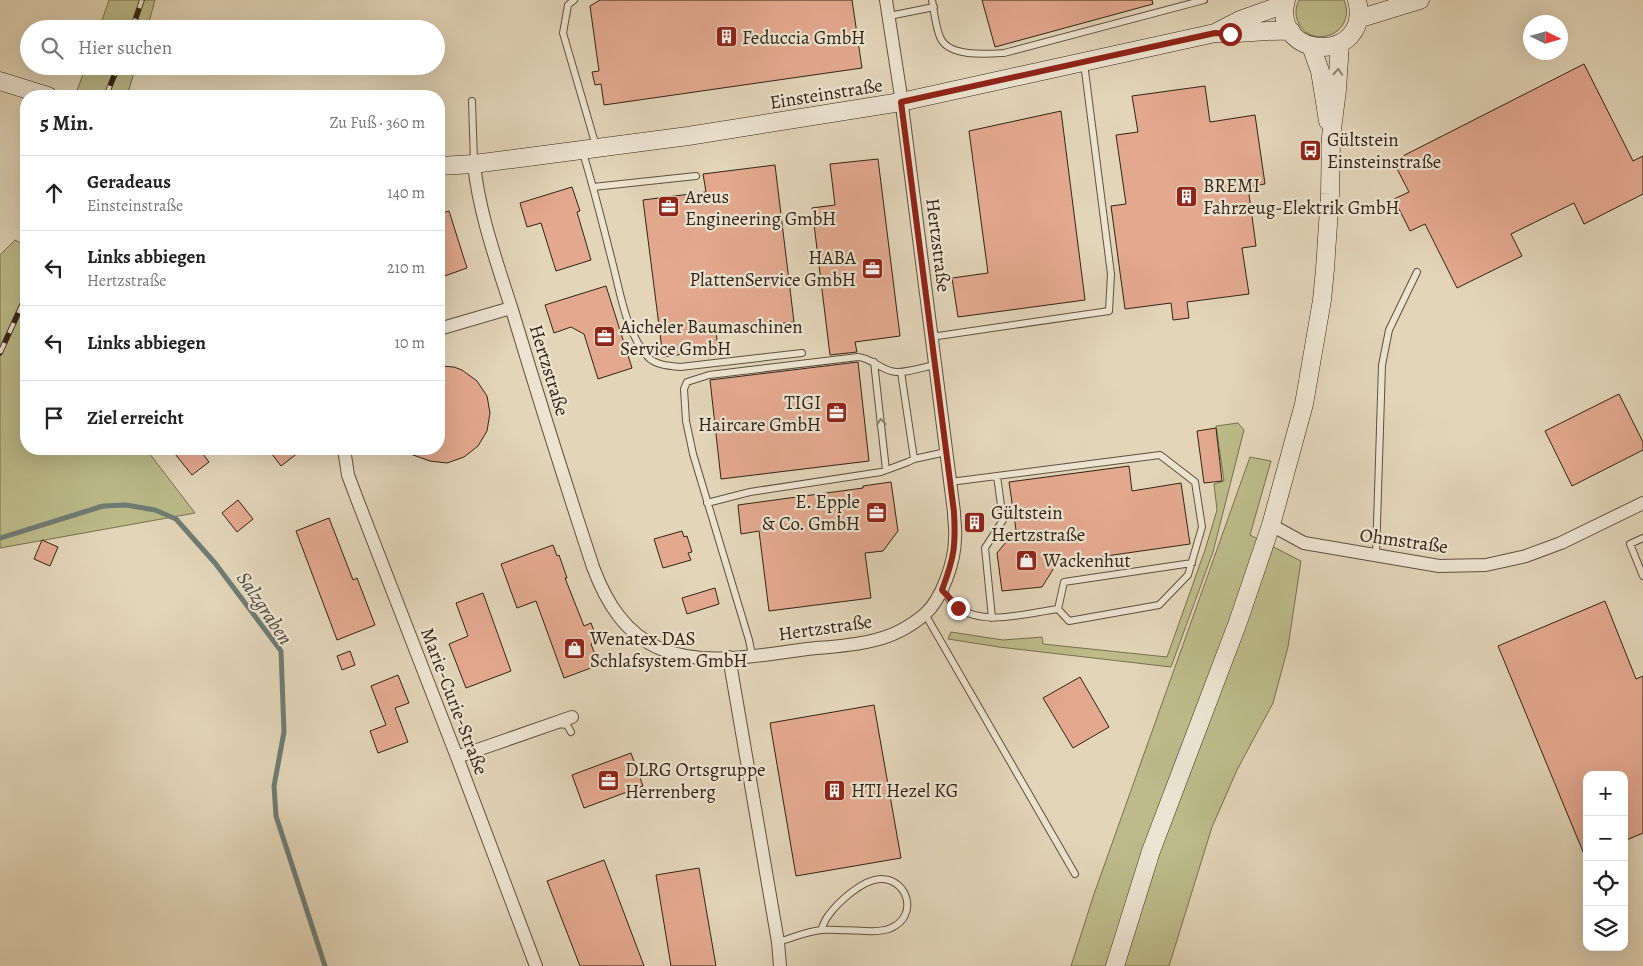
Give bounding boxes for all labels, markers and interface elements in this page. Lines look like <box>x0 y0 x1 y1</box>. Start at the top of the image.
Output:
north arrow <box>1523 15 1568 60</box>
search box <box>20 20 445 75</box>
route start <box>1219 23 1242 46</box>
building icon: Feduccia GmbH <box>714 25 738 49</box>
place label: Feduccia GmbH <box>742 25 865 51</box>
icon: search <box>38 34 66 62</box>
text: Hier suchen <box>78 35 172 61</box>
one-way arrow <box>1332 68 1343 76</box>
street label: Einsteinstraße <box>768 72 885 116</box>
text: 5 Min. <box>40 109 94 137</box>
text: Zu Fuß · 360 m <box>329 112 425 134</box>
place label: Gültstein Einsteinstraße <box>1327 127 1441 175</box>
bus stop icon: Gültstein Einsteinstraße <box>1299 138 1323 162</box>
text: Geradeaus <box>87 169 171 195</box>
place label: BREMI Fahrzeug-Elektrik GmbH <box>1203 173 1400 221</box>
icon: ahead <box>40 179 68 207</box>
text: 140 m <box>387 182 425 204</box>
place label: Areus Engineering GmbH <box>684 184 836 232</box>
building icon: BREMI Fahrzeug-Elektrik GmbH <box>1175 184 1199 208</box>
text: Einsteinstraße <box>87 195 183 217</box>
office icon: Areus Engineering GmbH <box>657 195 681 219</box>
street label: Hertzstraße <box>919 197 957 294</box>
text: Links abbiegen <box>87 244 206 270</box>
place label: HABA PlattenService GmbH <box>689 245 857 293</box>
icon: left <box>40 254 68 282</box>
office icon: HABA PlattenService GmbH <box>860 256 884 280</box>
text: 210 m <box>387 257 425 279</box>
text: Hertzstraße <box>87 270 166 292</box>
place label: Aicheler Baumaschinen Service GmbH <box>619 314 803 362</box>
street label: Hertzstraße <box>523 321 575 419</box>
office icon: Aicheler Baumaschinen Service GmbH <box>592 325 616 349</box>
icon: left <box>40 329 68 357</box>
text: Links abbiegen <box>87 330 206 356</box>
text: 10 m <box>395 332 425 354</box>
place label: TIGI Haircare GmbH <box>698 390 821 438</box>
office icon: TIGI Haircare GmbH <box>825 401 849 425</box>
icon: arrive <box>40 404 68 432</box>
text: Ziel erreicht <box>87 405 184 431</box>
one-way arrow <box>876 417 887 425</box>
place label: E. Epple & Co. GmbH <box>762 489 860 537</box>
office icon: E. Epple & Co. GmbH <box>864 500 888 524</box>
place label: Gültstein Hertzstraße <box>991 500 1085 548</box>
building icon: Gültstein Hertzstraße <box>963 511 987 535</box>
street label: Ohmstraße <box>1358 522 1450 560</box>
shop icon: Wackenhut <box>1015 548 1039 572</box>
place label: Wackenhut <box>1042 548 1131 574</box>
water label: Salzgraben <box>230 566 299 650</box>
route end <box>947 597 970 620</box>
street label: Hertzstraße <box>777 609 874 647</box>
street label: Marie-Curie-Straße <box>414 624 494 779</box>
place label: Wenatex DAS Schlafsystem GmbH <box>589 626 747 674</box>
shop icon: Wenatex DAS Schlafsystem GmbH <box>562 637 586 661</box>
place label: DLRG Ortsgruppe Herrenberg <box>625 757 765 805</box>
office icon: DLRG Ortsgruppe Herrenberg <box>597 768 621 792</box>
map controls <box>1583 771 1628 951</box>
button: + <box>1583 771 1628 816</box>
building icon: HTI Hezel KG <box>823 778 847 802</box>
place label: HTI Hezel KG <box>851 778 958 804</box>
button: − <box>1583 816 1628 861</box>
button: locate <box>1583 861 1628 906</box>
button: layers <box>1583 906 1628 951</box>

